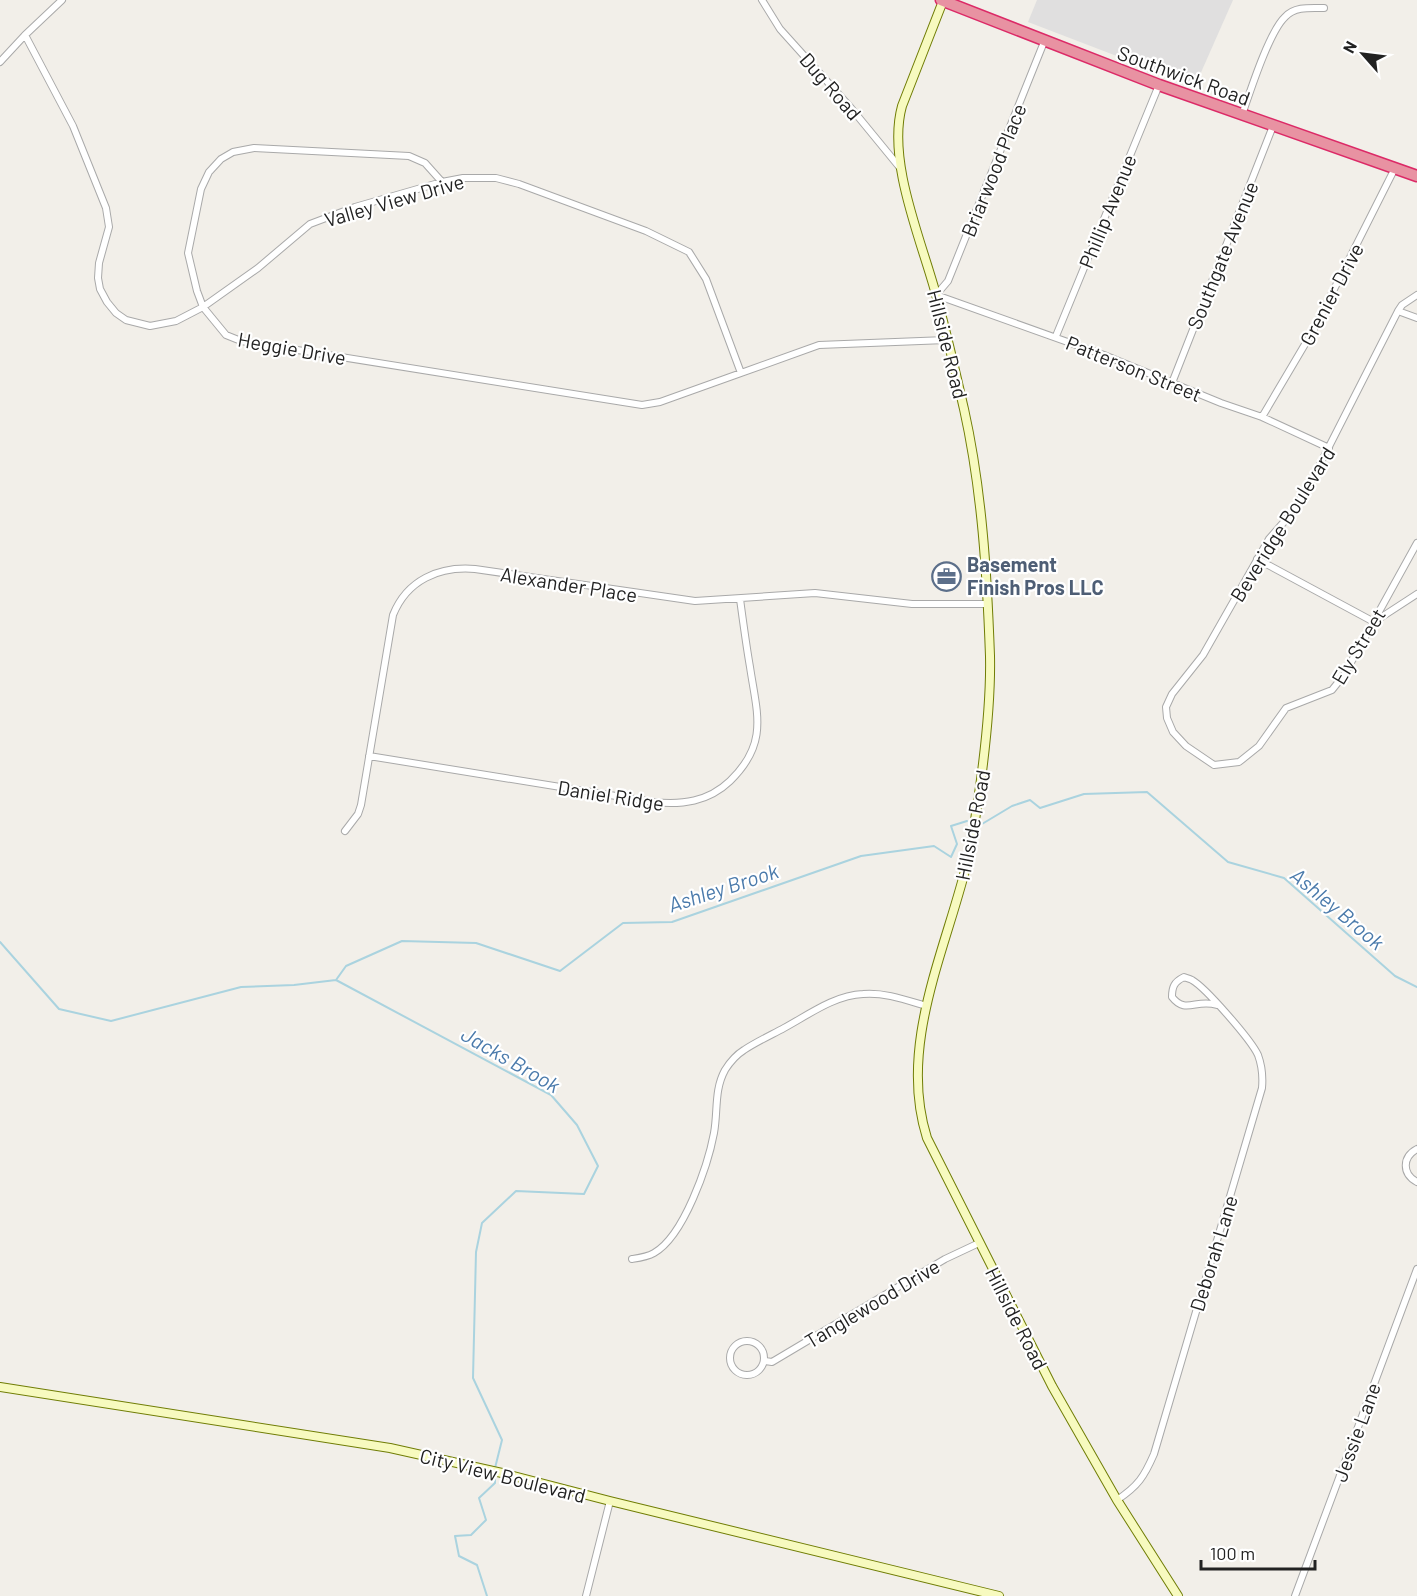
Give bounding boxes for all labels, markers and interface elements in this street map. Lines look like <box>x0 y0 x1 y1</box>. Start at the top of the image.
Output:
north arrow <box>1333 24 1393 84</box>
text: N <box>1338 38 1360 56</box>
street label: Southwick Road <box>1114 40 1254 110</box>
street label: Dug Road <box>795 47 867 125</box>
street label: Briarwood Place <box>955 100 1031 240</box>
street label: Phillip Avenue <box>1073 151 1141 271</box>
street label: Valley View Drive <box>321 169 467 231</box>
street label: Southgate Avenue <box>1181 178 1263 332</box>
street label: Grenier Drive <box>1294 239 1368 349</box>
street label: Hillside Road <box>923 287 973 401</box>
street label: Heggie Drive <box>236 327 348 369</box>
street label: Patterson Street <box>1063 330 1205 406</box>
street label: Beveridge Boulevard <box>1225 442 1339 606</box>
place label: Basement Finish Pros LLC <box>967 552 1104 599</box>
office icon: Basement Finish Pros LLC <box>930 560 962 592</box>
street label: Alexander Place <box>499 561 639 607</box>
street label: Ely Street <box>1326 604 1390 688</box>
street label: Hillside Road <box>950 768 994 882</box>
street label: Daniel Ridge <box>556 775 666 815</box>
water label: Ashley Brook <box>665 857 782 917</box>
water label: Ashley Brook <box>1286 862 1390 955</box>
water label: Jacks Brook <box>457 1021 566 1098</box>
street label: Deborah Lane <box>1184 1192 1242 1314</box>
street label: Tanglewood Drive <box>800 1253 944 1353</box>
street label: Hillside Road <box>981 1263 1053 1373</box>
street label: Jessie Lane <box>1327 1379 1385 1485</box>
street label: City View Boulevard <box>418 1443 588 1507</box>
scale bar <box>1201 1533 1315 1571</box>
text: 100 m <box>1210 1542 1255 1564</box>

